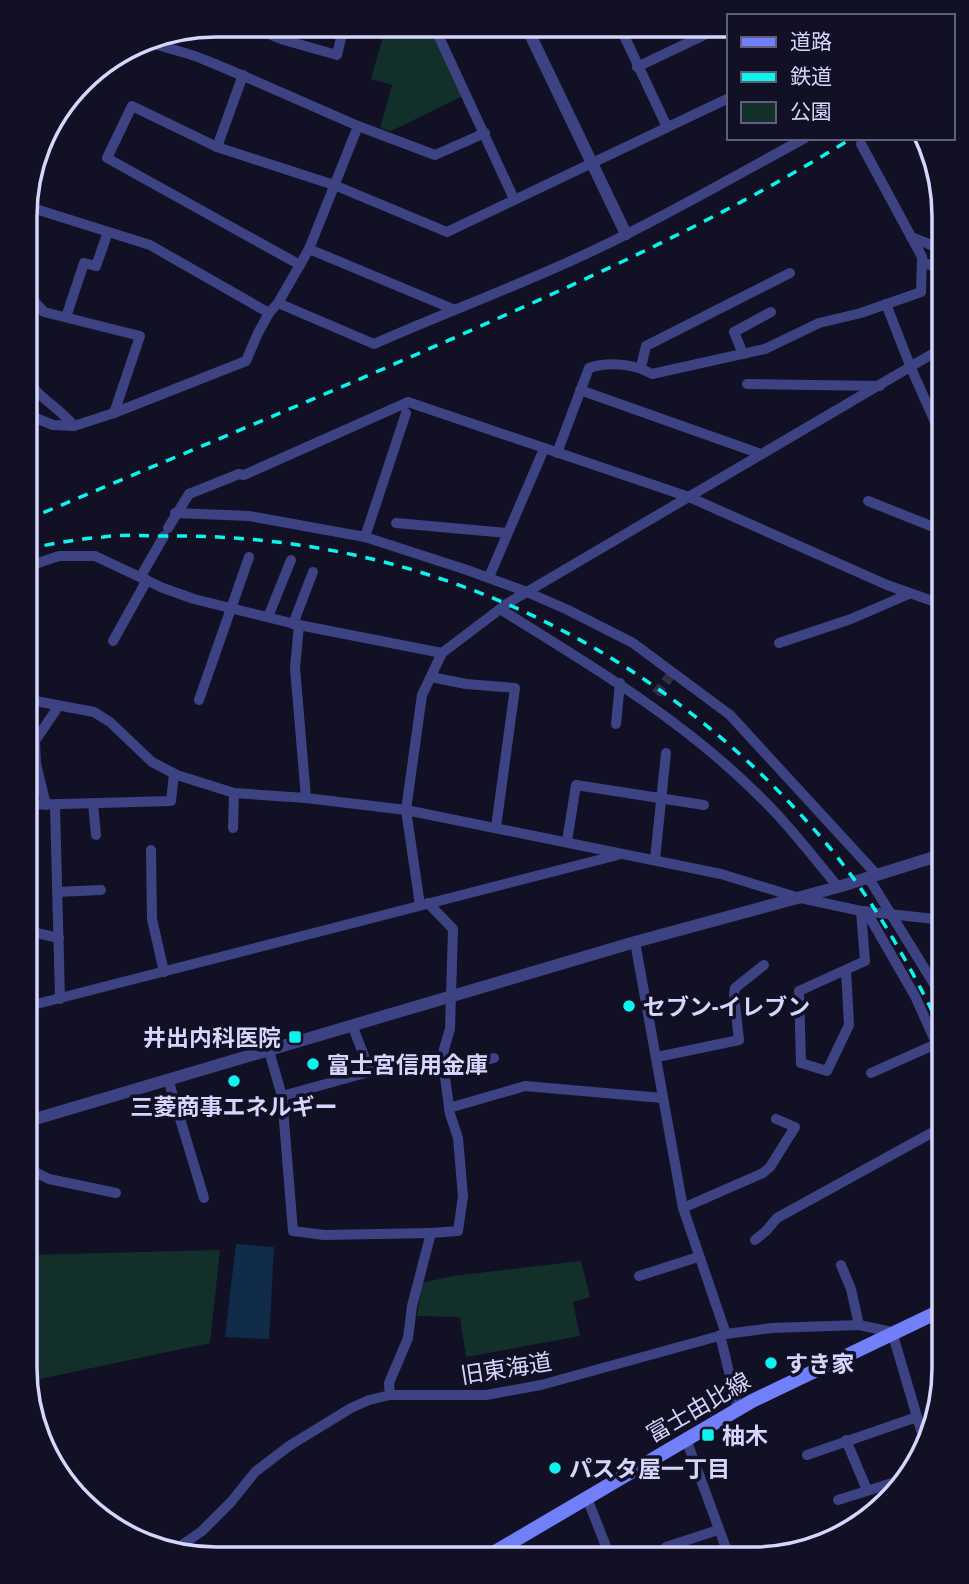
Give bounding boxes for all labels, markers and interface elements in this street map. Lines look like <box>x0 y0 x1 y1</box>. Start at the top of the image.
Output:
legend <box>727 14 955 140</box>
text: 道路 <box>790 27 832 56</box>
text: 鉄道 <box>790 62 832 91</box>
text: 公園 <box>790 97 832 126</box>
place label: セブン-イレブン <box>643 991 810 1022</box>
marker: セブン-イレブン <box>621 998 637 1014</box>
place label: 井出内科医院 <box>143 1022 281 1053</box>
marker: 井出内科医院 <box>287 1029 303 1045</box>
place label: 富士宮信用金庫 <box>327 1049 488 1080</box>
marker: 富士宮信用金庫 <box>305 1056 321 1072</box>
marker: 三菱商事エネルギー <box>226 1073 242 1089</box>
place label: 三菱商事エネルギー <box>131 1091 338 1122</box>
street label: 旧東海道 <box>458 1345 554 1391</box>
place label: すき家 <box>785 1348 854 1379</box>
marker: すき家 <box>763 1355 779 1371</box>
street label: 富士由比線 <box>640 1365 756 1449</box>
place label: 柚木 <box>722 1420 768 1451</box>
marker: 柚木 <box>700 1427 716 1443</box>
place label: パスタ屋一丁目 <box>569 1453 730 1484</box>
marker: パスタ屋一丁目 <box>547 1460 563 1476</box>

